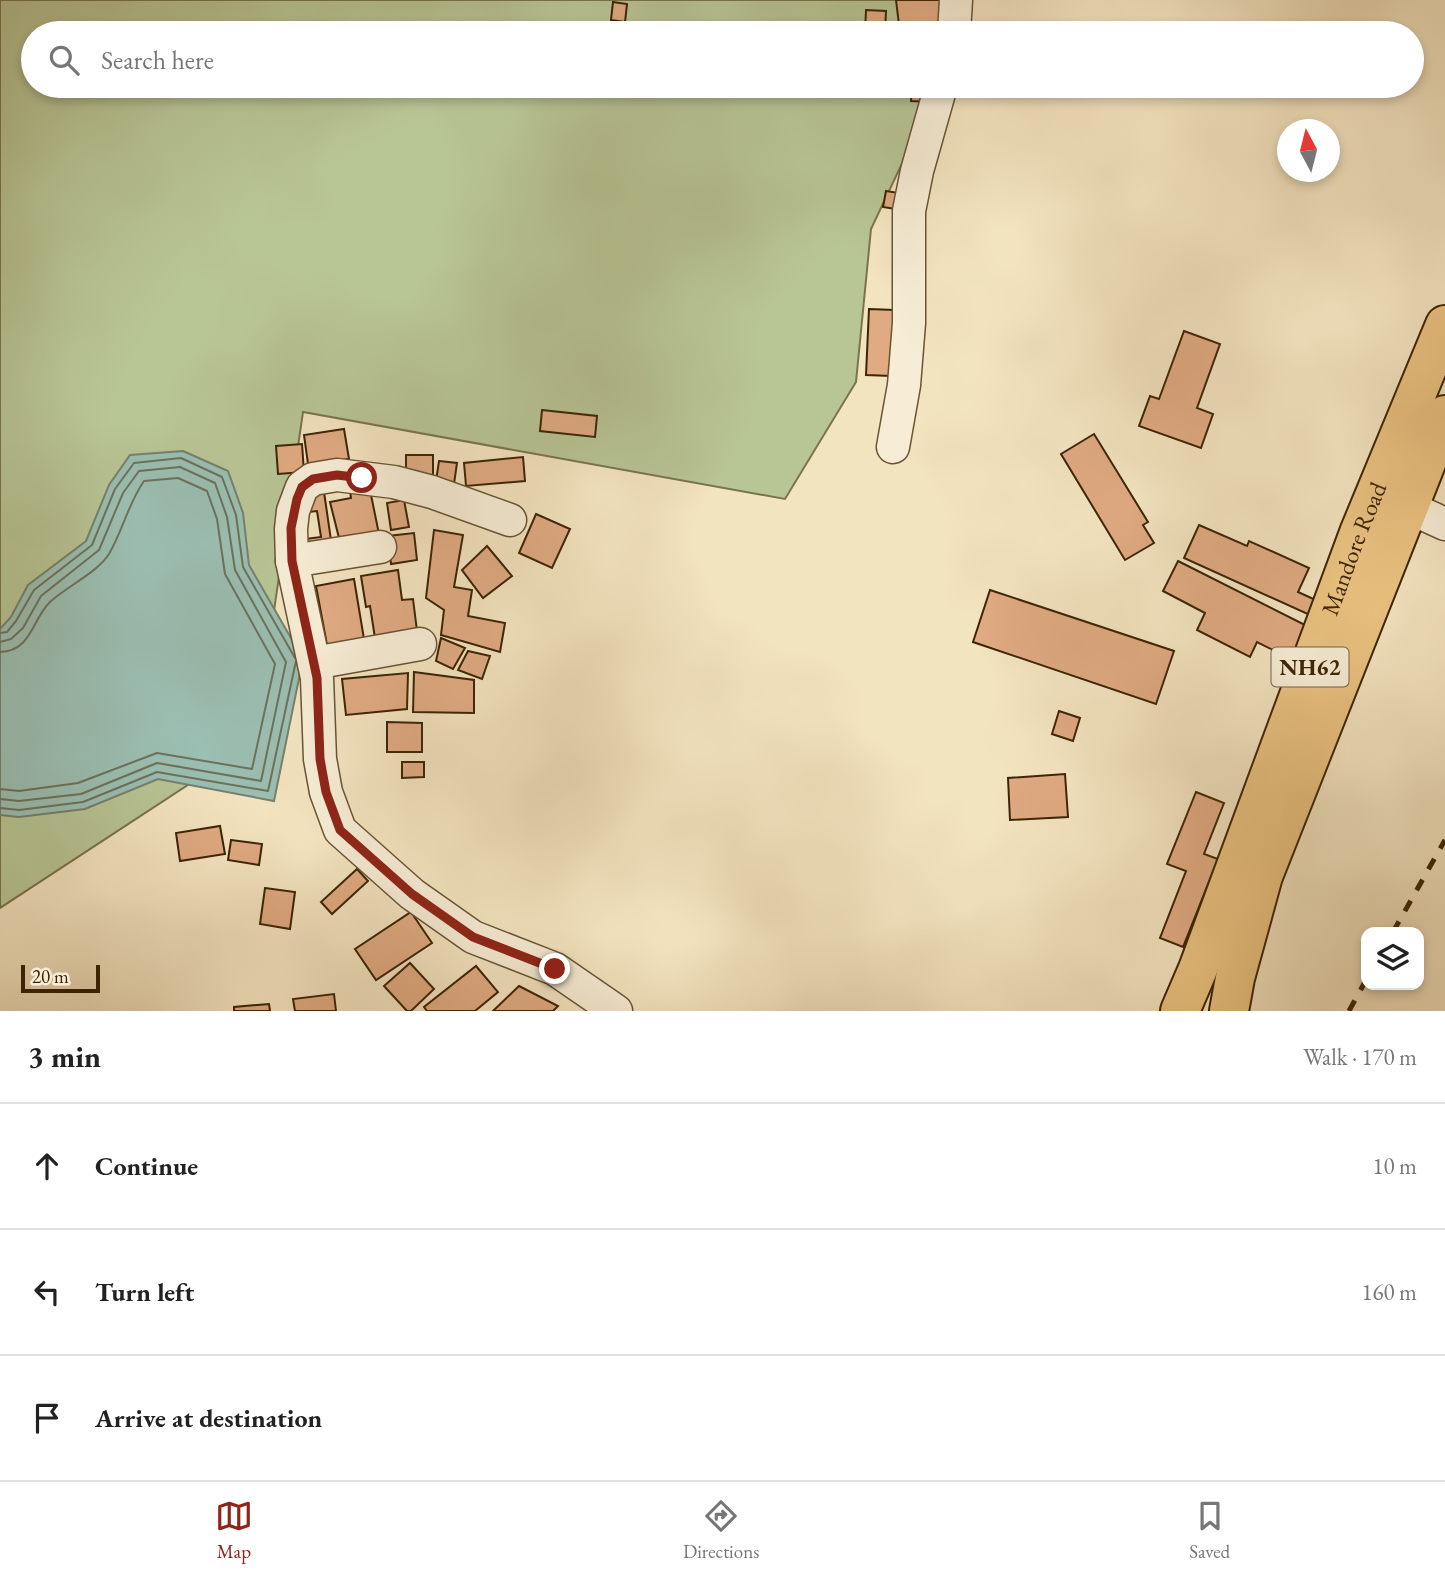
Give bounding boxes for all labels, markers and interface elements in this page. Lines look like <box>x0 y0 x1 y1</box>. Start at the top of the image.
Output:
search box <box>21 21 1424 98</box>
icon: search <box>45 41 83 79</box>
text: Search here <box>101 43 214 77</box>
north arrow <box>1277 119 1340 182</box>
route start <box>346 462 377 493</box>
street label: Mandore Road <box>1314 477 1394 619</box>
road number: NH62 <box>1272 648 1348 687</box>
map controls <box>1361 927 1424 990</box>
button: layers <box>1361 927 1424 990</box>
route end <box>539 953 570 984</box>
scale bar <box>21 962 100 994</box>
text: 20 m <box>32 964 69 989</box>
text: 3 min <box>28 1037 101 1076</box>
text: Walk · 170 m <box>1303 1042 1417 1072</box>
icon: ahead <box>28 1147 66 1185</box>
text: Continue <box>95 1149 198 1183</box>
text: 10 m <box>1372 1151 1417 1181</box>
icon: left <box>28 1273 66 1311</box>
text: Turn left <box>95 1275 194 1309</box>
text: 160 m <box>1361 1277 1417 1307</box>
icon: arrive <box>28 1399 66 1437</box>
text: Arrive at destination <box>95 1401 322 1435</box>
tab: Map <box>215 1497 253 1564</box>
tab: Directions <box>683 1497 759 1564</box>
tab: Saved <box>1189 1497 1230 1564</box>

